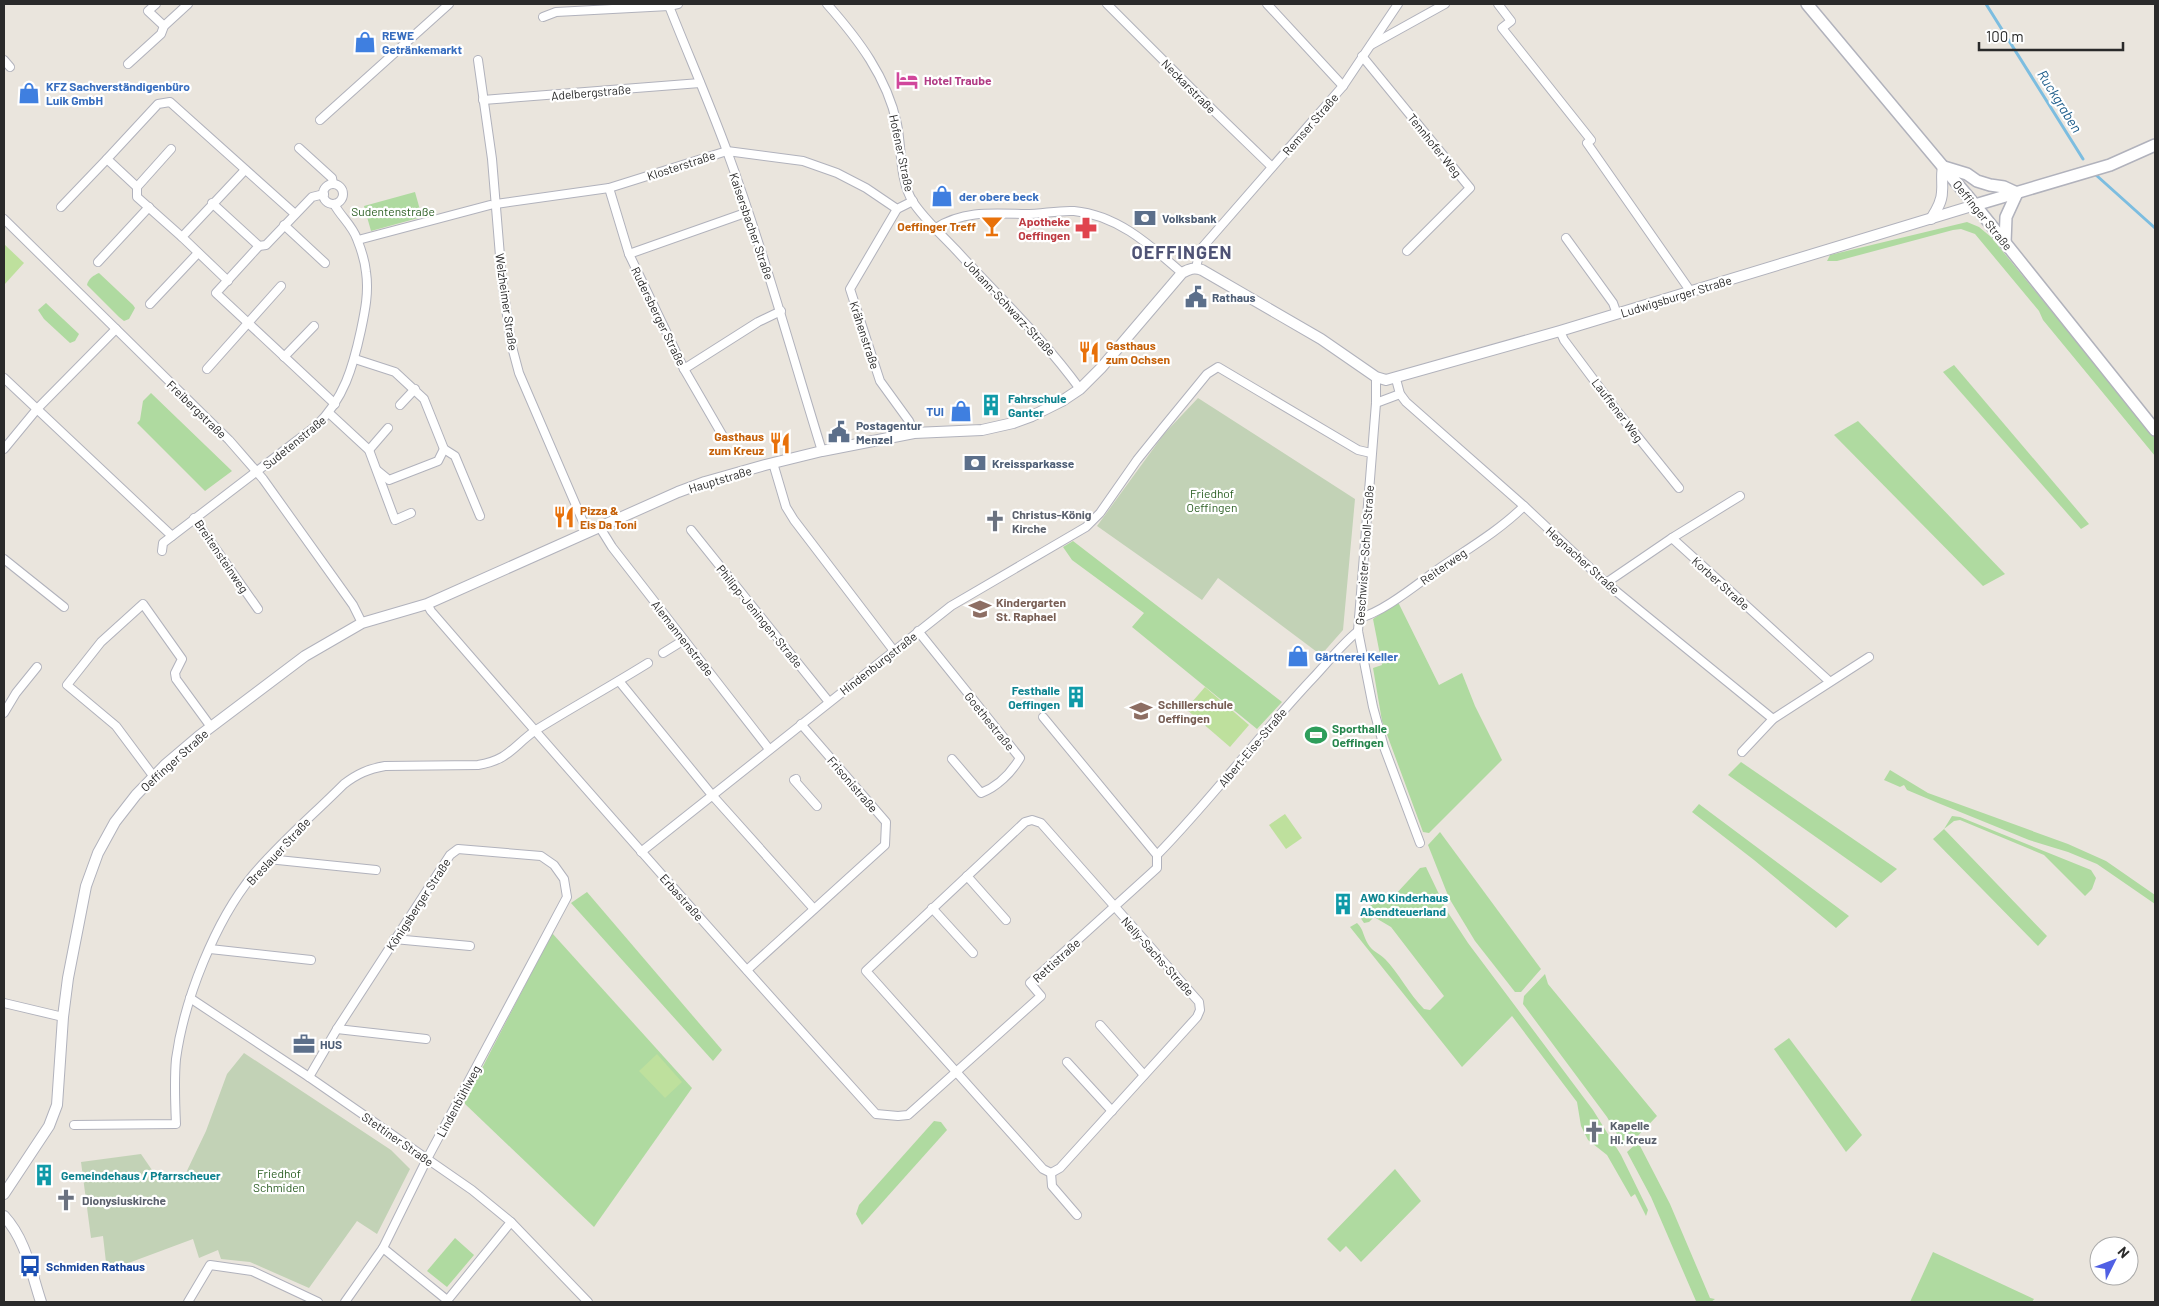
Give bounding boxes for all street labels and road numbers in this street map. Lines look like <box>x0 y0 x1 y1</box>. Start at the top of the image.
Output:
street label: Neckarstraße <box>1159 56 1219 116</box>
street label: Adelbergstraße <box>551 82 631 102</box>
street label: Remser Straße <box>1279 90 1341 158</box>
street label: Tennhofer Weg <box>1405 110 1465 180</box>
street label: Hofener Straße <box>887 113 917 193</box>
street label: Klosterstraße <box>645 147 717 183</box>
street label: Kaisersbacher Straße <box>727 171 777 281</box>
street label: Oeffinger Straße <box>1950 177 2016 253</box>
street label: Welzheimer Straße <box>493 252 521 352</box>
street label: Johann-Schwarz-Straße <box>961 256 1059 358</box>
street label: Rudersberger Straße <box>629 264 689 368</box>
street label: Ludwigsburger Straße <box>1619 272 1733 320</box>
street label: Krähenstraße <box>847 299 883 371</box>
street label: Lauffener Weg <box>1590 375 1646 445</box>
street label: Freibergstraße <box>164 377 230 441</box>
street label: Sudetenstraße <box>260 412 328 472</box>
street label: Hauptstraße <box>687 463 753 495</box>
street label: Geschwister-Scholl-Straße <box>1352 484 1376 626</box>
street label: Breitensteinweg <box>192 517 252 595</box>
street label: Hegnacher Straße <box>1543 523 1623 597</box>
street label: Reiterweg <box>1417 545 1469 587</box>
street label: Korber Straße <box>1689 554 1753 612</box>
street label: Philipp-Jeningen-Straße <box>714 562 806 670</box>
street label: Alemannenstraße <box>649 597 717 679</box>
street label: Hindenburgstraße <box>837 629 919 697</box>
street label: Goethestraße <box>962 689 1018 753</box>
street label: Albert-Eise-Straße <box>1215 705 1289 789</box>
street label: Oeffinger Straße <box>137 726 211 794</box>
street label: Frisonistraße <box>825 753 881 815</box>
street label: Breslauer Straße <box>243 814 313 888</box>
street label: Königsberger Straße <box>383 855 453 953</box>
street label: Erbastraße <box>657 871 707 923</box>
street label: Nelly-Sachs-Straße <box>1119 914 1197 998</box>
street label: Rettistraße <box>1029 935 1083 985</box>
street label: Lindenbühlweg <box>433 1063 483 1139</box>
street label: Stettiner Straße <box>360 1109 436 1169</box>

